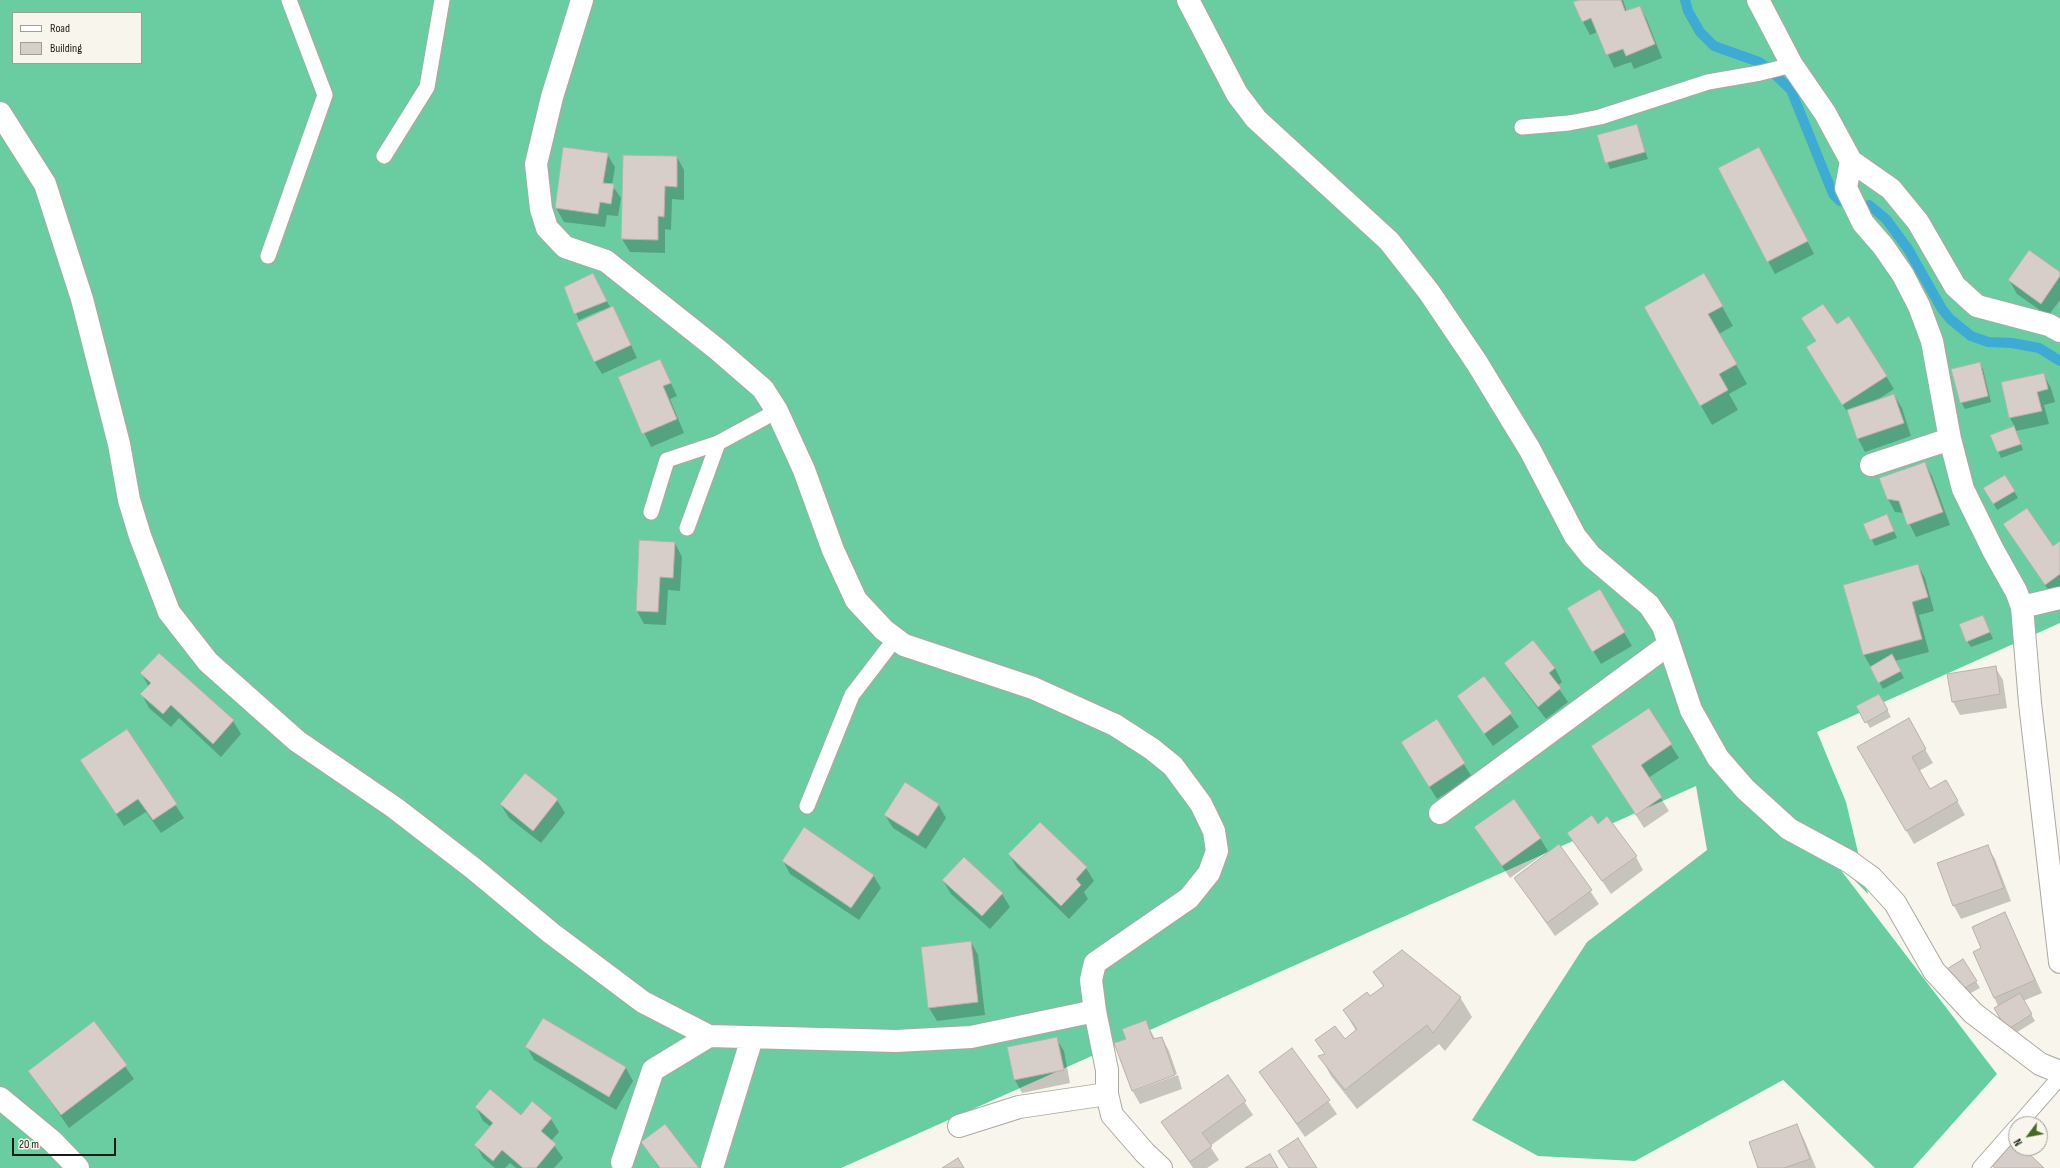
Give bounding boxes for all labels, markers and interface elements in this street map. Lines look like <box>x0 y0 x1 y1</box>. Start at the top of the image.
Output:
legend <box>12 12 142 64</box>
text: Road <box>50 21 70 36</box>
text: Building <box>50 41 82 56</box>
north arrow <box>2008 1116 2048 1156</box>
scale bar <box>14 1130 118 1156</box>
text: N <box>2011 1136 2025 1148</box>
text: 20 m <box>19 1137 39 1152</box>

